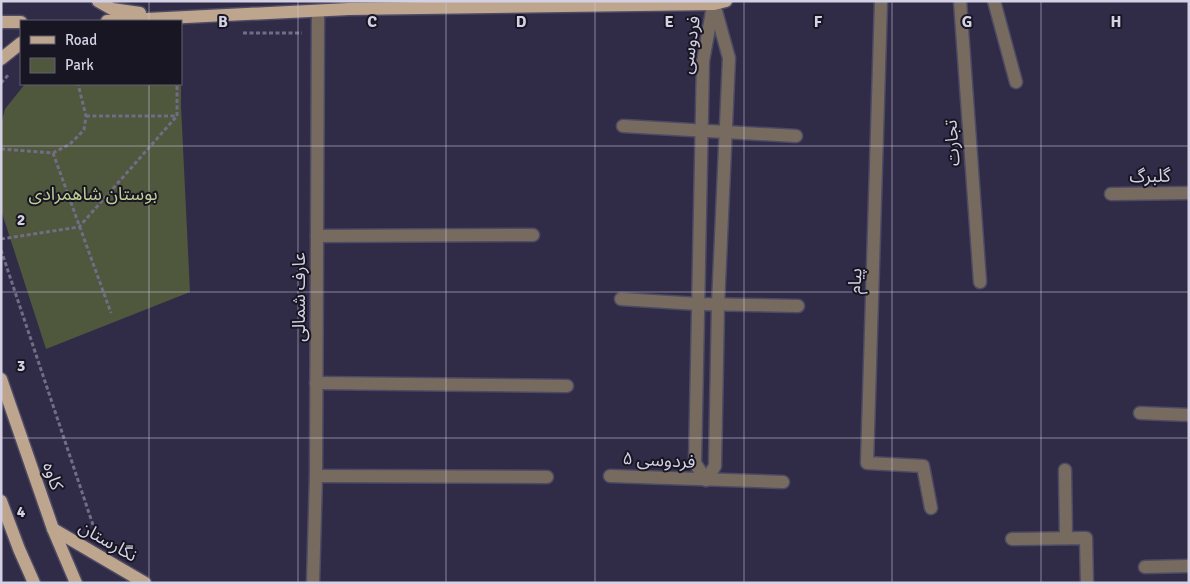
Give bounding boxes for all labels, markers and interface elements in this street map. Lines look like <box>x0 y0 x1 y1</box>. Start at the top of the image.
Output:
text: B <box>218 12 228 32</box>
text: C <box>367 12 377 32</box>
text: D <box>516 12 527 32</box>
text: E <box>664 12 674 32</box>
text: F <box>814 12 823 32</box>
text: G <box>962 12 972 32</box>
text: H <box>1111 12 1121 32</box>
street label: فردوسی <box>675 14 705 76</box>
legend <box>20 20 182 85</box>
text: Road <box>65 31 97 49</box>
text: Park <box>65 56 94 74</box>
street label: تجارت <box>939 119 965 167</box>
street label: گلبرگ <box>1129 165 1171 187</box>
park label: بوستان شاهمرادی <box>28 183 158 205</box>
text: 2 <box>17 210 25 230</box>
street label: عارف شمالی <box>288 252 310 342</box>
street label: پیام <box>844 268 869 295</box>
text: 3 <box>17 356 25 376</box>
street label: فردوسی ۵ <box>622 447 696 473</box>
street label: کاوه <box>38 459 68 493</box>
text: 4 <box>17 502 26 522</box>
street label: نگارستان <box>75 516 141 566</box>

